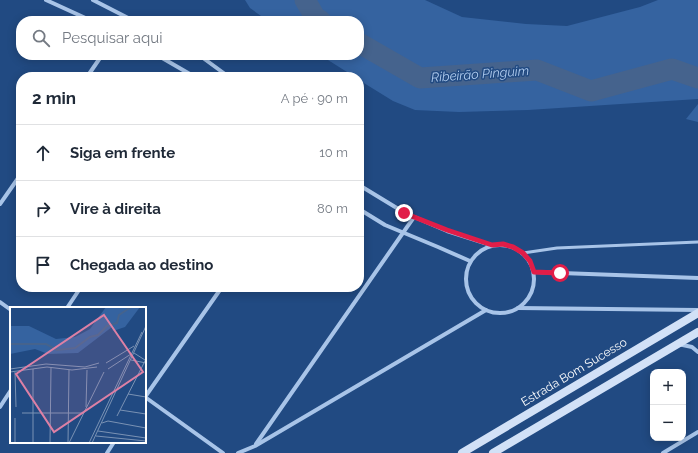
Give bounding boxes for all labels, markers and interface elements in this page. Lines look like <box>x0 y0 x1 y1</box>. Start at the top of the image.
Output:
search box <box>16 16 364 60</box>
icon: search <box>30 27 52 49</box>
text: Pesquisar aqui <box>62 29 162 47</box>
water label: Ribeirão Pinguim <box>431 63 529 85</box>
text: 2 min <box>32 88 76 108</box>
text: A pé · 90 m <box>281 91 348 106</box>
icon: ahead <box>32 142 54 164</box>
text: Siga em frente <box>70 144 175 162</box>
text: 10 m <box>319 145 348 160</box>
icon: right <box>32 198 54 220</box>
text: Vire à direita <box>70 200 161 218</box>
text: 80 m <box>317 201 348 216</box>
route end <box>395 204 413 222</box>
icon: arrive <box>32 254 54 276</box>
text: Chegada ao destino <box>70 256 213 274</box>
route start <box>551 264 569 282</box>
inset map <box>10 307 146 443</box>
street label: Estrada Bom Sucesso <box>519 335 629 409</box>
map controls <box>650 369 686 441</box>
button: + <box>650 369 686 405</box>
button: − <box>650 405 686 441</box>

